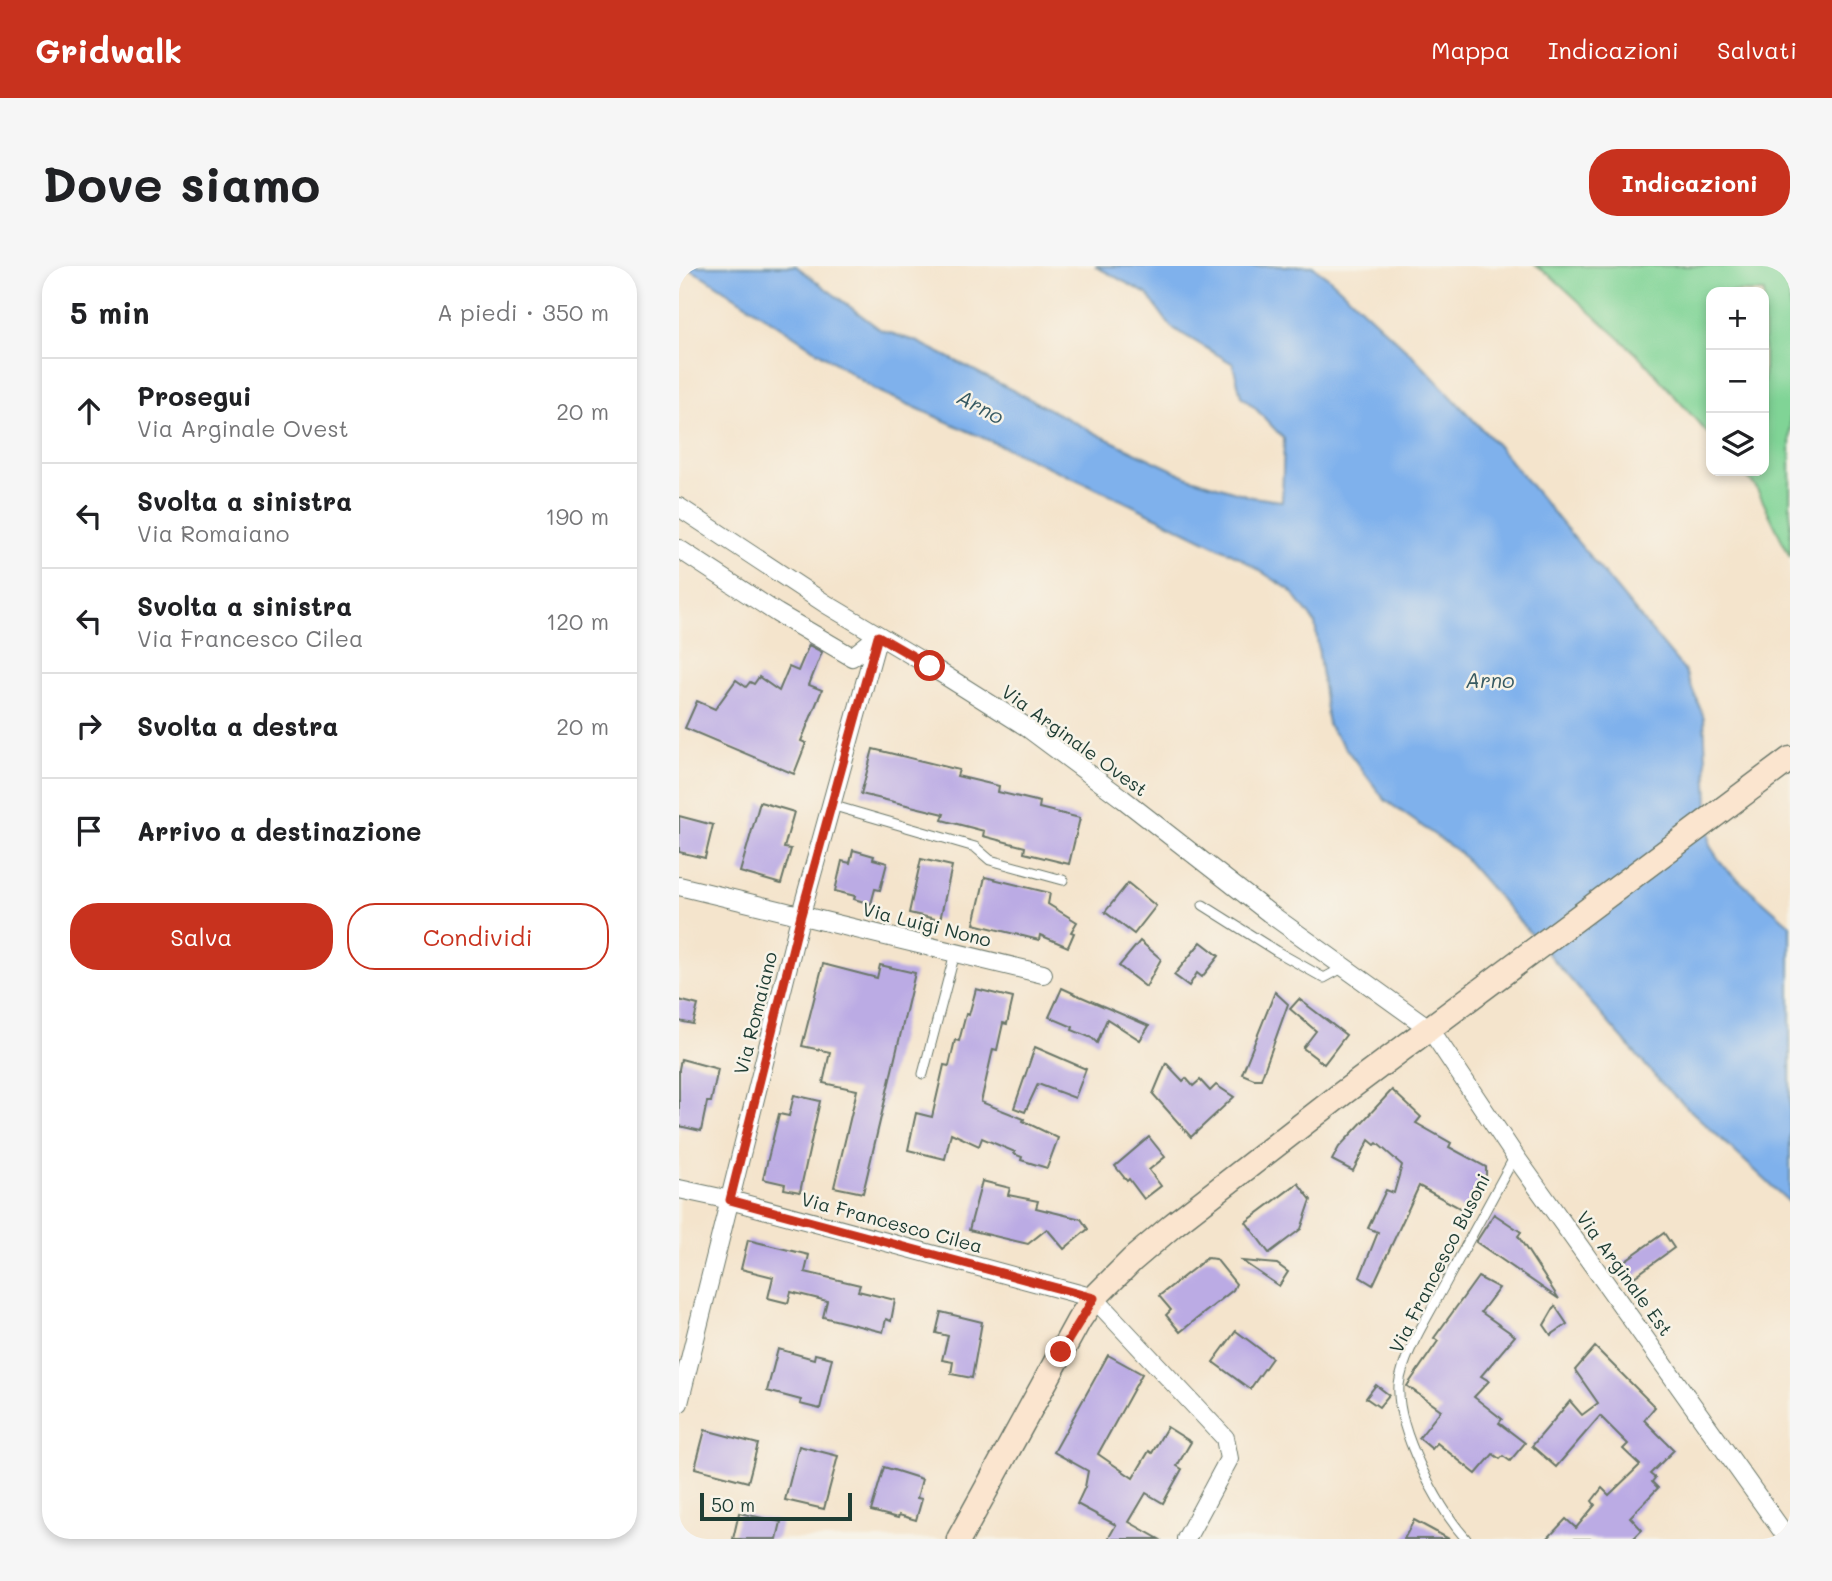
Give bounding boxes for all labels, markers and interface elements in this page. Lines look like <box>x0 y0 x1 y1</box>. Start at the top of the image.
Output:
text: Gridwalk <box>35 28 182 71</box>
text: Mappa <box>1431 34 1510 65</box>
text: Indicazioni <box>1548 34 1679 65</box>
text: Salvati <box>1717 34 1797 65</box>
button: Indicazioni <box>1589 149 1790 216</box>
text: Dove siamo <box>42 151 320 214</box>
map controls <box>1706 287 1769 476</box>
button: + <box>1706 287 1769 350</box>
text: 5 min <box>70 292 150 332</box>
text: A piedi · 350 m <box>437 297 609 327</box>
button: − <box>1706 350 1769 413</box>
text: Prosegui <box>137 379 252 413</box>
water label: Arno <box>953 383 1009 429</box>
icon: ahead <box>70 392 108 430</box>
text: 20 m <box>556 396 609 426</box>
text: Via Arginale Ovest <box>137 413 349 443</box>
button: layers <box>1706 413 1769 476</box>
text: Svolta a sinistra <box>137 484 352 518</box>
icon: left <box>70 497 108 535</box>
text: 190 m <box>545 501 609 531</box>
text: Via Romaiano <box>137 518 289 548</box>
text: Svolta a sinistra <box>137 589 352 623</box>
icon: left <box>70 602 108 640</box>
text: 120 m <box>546 606 609 636</box>
text: Via Francesco Cilea <box>137 623 363 653</box>
route start <box>914 650 945 681</box>
water label: Arno <box>1465 666 1515 693</box>
street label: Via Arginale Ovest <box>997 678 1153 802</box>
icon: right <box>70 707 108 745</box>
text: Svolta a destra <box>137 709 338 743</box>
text: 20 m <box>556 711 609 741</box>
icon: arrive <box>70 812 108 850</box>
text: Arrivo a destinazione <box>137 814 422 848</box>
street label: Via Luigi Nono <box>860 896 994 952</box>
button: Salva <box>70 903 333 970</box>
button: Condividi <box>347 903 609 970</box>
street label: Via Romaiano <box>728 949 782 1077</box>
street label: Via Francesco Busoni <box>1383 1169 1495 1357</box>
street label: Via Francesco Cilea <box>798 1186 986 1258</box>
street label: Via Arginale Est <box>1571 1205 1679 1341</box>
route end <box>1045 1336 1076 1367</box>
scale bar <box>700 1490 852 1522</box>
text: 50 m <box>711 1492 755 1517</box>

